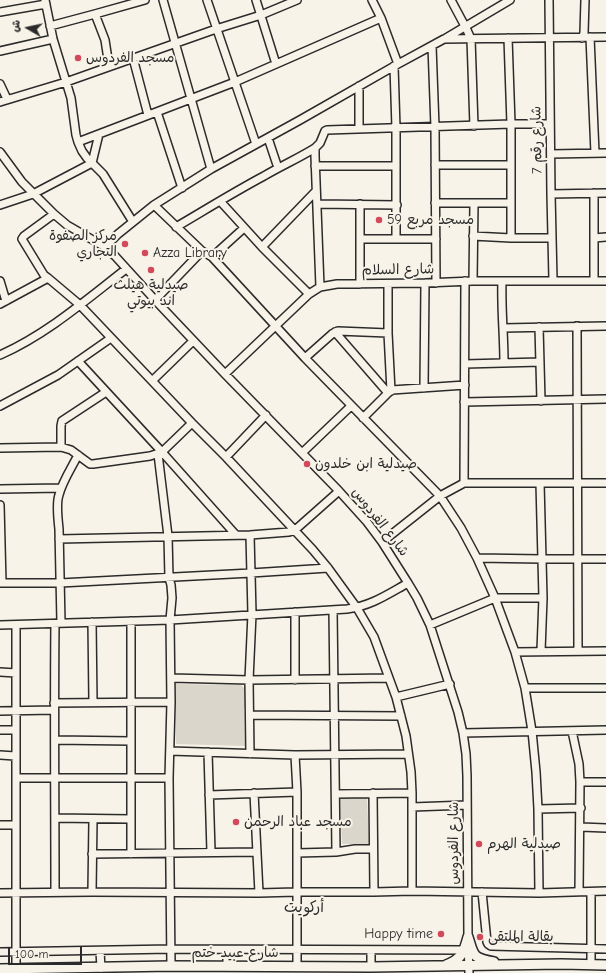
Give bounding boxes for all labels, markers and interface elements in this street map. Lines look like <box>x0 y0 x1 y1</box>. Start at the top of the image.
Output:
north arrow <box>8 8 48 48</box>
text: ش <box>8 19 23 33</box>
place label: مسجد الفردوس <box>86 50 175 66</box>
marker: مسجد الفردوس <box>73 53 83 63</box>
street label: شارع رقم 7 <box>528 106 546 174</box>
place label: مسجد مربع 59 <box>387 212 474 228</box>
marker: مسجد مربع 59 <box>374 215 384 225</box>
place label: مركز الصفوة التجاري <box>49 228 117 260</box>
marker: مركز الصفوة التجاري <box>120 239 130 249</box>
place label: Azza Library <box>153 245 227 261</box>
marker: Azza Library <box>140 248 150 258</box>
street label: شارع السلام <box>362 261 434 279</box>
marker: صيدلية هيلث اند بيوتي <box>146 265 156 275</box>
place label: صيدلية هيلث اند بيوتي <box>114 277 188 310</box>
place label: صيدلية ابن خلدون <box>315 456 417 472</box>
marker: صيدلية ابن خلدون <box>302 459 312 469</box>
street label: شارع الفردوس <box>348 484 412 560</box>
street label: شارع الفردوس <box>446 802 462 884</box>
place label: مسجد عباد الرحمن <box>244 814 352 830</box>
marker: مسجد عباد الرحمن <box>231 817 241 827</box>
place label: صيدلية الهرم <box>487 836 561 852</box>
marker: صيدلية الهرم <box>474 839 484 849</box>
district label: أركويت <box>284 899 324 917</box>
place label: Happy time <box>364 926 433 942</box>
marker: Happy time <box>436 929 446 939</box>
place label: بقالة الملتقى <box>488 929 554 945</box>
marker: بقالة الملتقى <box>475 932 485 942</box>
scale bar <box>10 939 84 965</box>
street label: شارع عبيد ختم <box>191 945 279 961</box>
text: 100 m <box>15 947 48 961</box>

